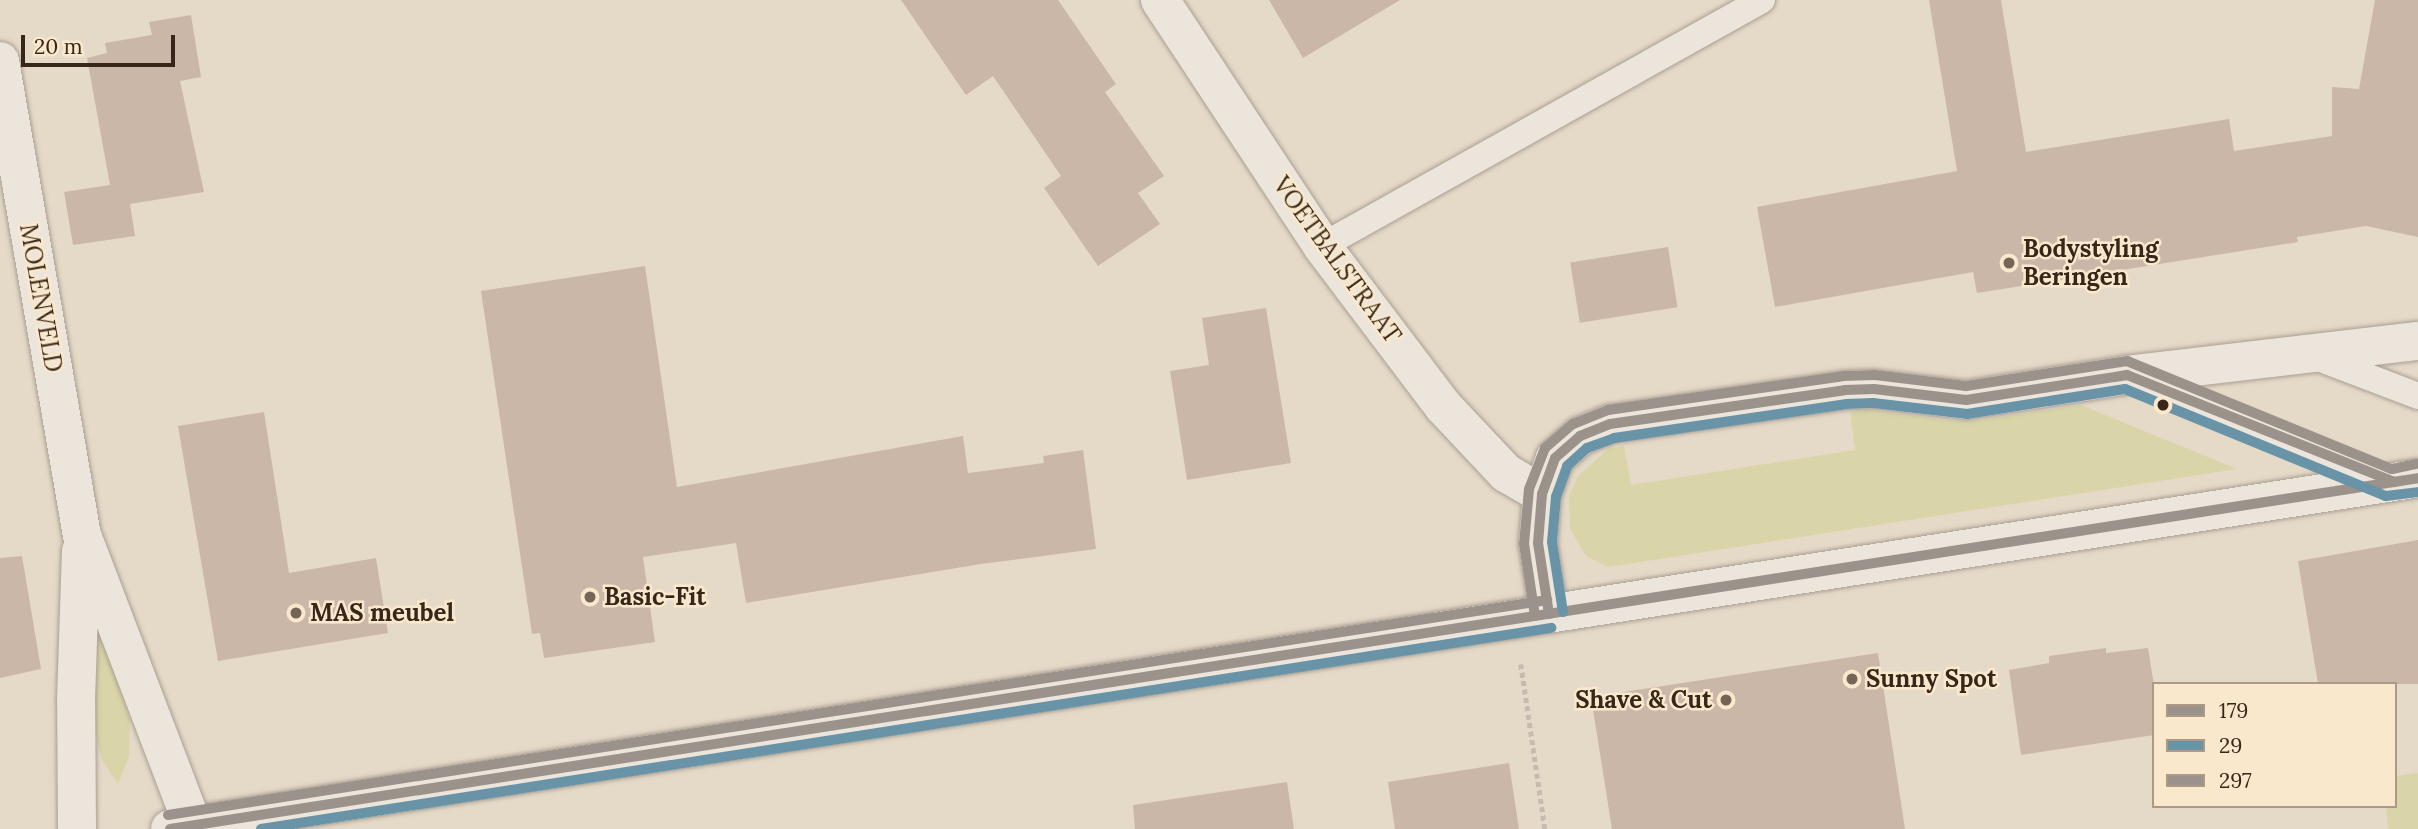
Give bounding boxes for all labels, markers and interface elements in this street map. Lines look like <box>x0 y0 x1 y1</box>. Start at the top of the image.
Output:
scale bar <box>24 21 178 65</box>
text: 20 m <box>34 33 83 60</box>
street label: VOETBALSTRAAT <box>1267 171 1407 349</box>
street label: MOLENVELD <box>14 222 68 374</box>
place label: Bodystyling Beringen <box>2023 235 2158 291</box>
marker: Bodystyling Beringen <box>2001 255 2017 271</box>
unlabelled marker <box>2156 398 2170 412</box>
place label: Basic-Fit <box>604 583 706 611</box>
marker: Basic-Fit <box>582 589 598 605</box>
place label: MAS meubel <box>310 599 454 627</box>
marker: MAS meubel <box>288 605 304 621</box>
place label: Sunny Spot <box>1866 665 1997 693</box>
marker: Sunny Spot <box>1844 671 1860 687</box>
legend <box>2152 682 2397 808</box>
place label: Shave & Cut <box>1575 686 1712 714</box>
marker: Shave & Cut <box>1718 692 1734 708</box>
text: 179 <box>2219 697 2248 724</box>
text: 29 <box>2219 732 2242 759</box>
text: 297 <box>2219 767 2252 794</box>

